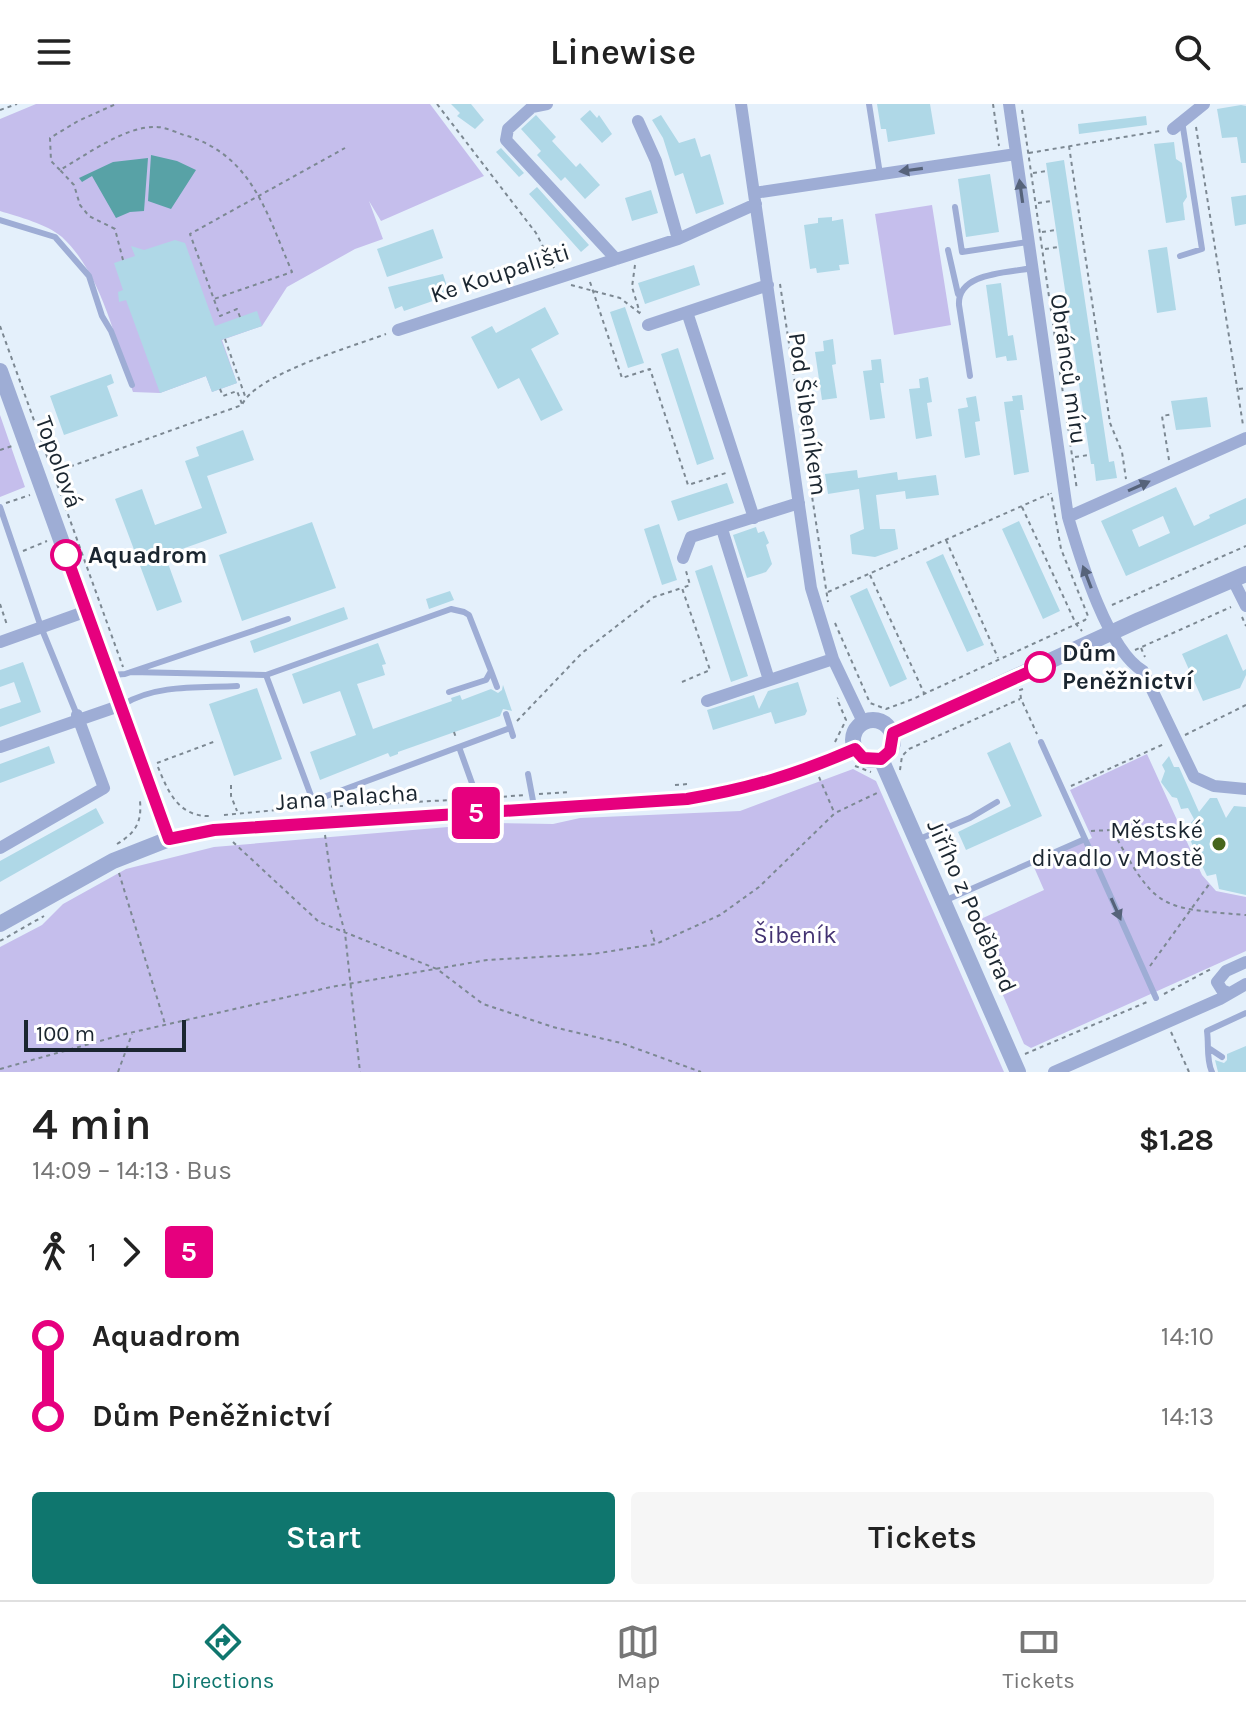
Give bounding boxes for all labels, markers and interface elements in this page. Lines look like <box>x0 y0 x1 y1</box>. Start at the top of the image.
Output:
icon: menu <box>32 30 76 74</box>
icon: search <box>1170 30 1214 74</box>
text: Linewise <box>550 31 696 73</box>
one-way arrow <box>898 164 923 177</box>
one-way arrow <box>1014 178 1027 203</box>
street label: Ke Koupališti <box>427 237 573 309</box>
street label: Obránců míru <box>1045 292 1093 446</box>
street label: Pod Šibeníkem <box>783 330 834 497</box>
street label: Topolová <box>30 412 88 512</box>
one-way arrow <box>1127 479 1151 492</box>
marker: Aquadrom <box>51 540 81 570</box>
place label: Aquadrom <box>88 541 207 569</box>
one-way arrow <box>1080 565 1093 589</box>
place label: Dům Peněžnictví <box>1062 639 1195 695</box>
marker: Dům Peněžnictví <box>1025 652 1055 682</box>
street label: Jana Palacha <box>275 778 419 816</box>
line badge: 5 <box>450 787 502 839</box>
text: 5 <box>468 796 484 829</box>
street label: Jiřího z Poděbrad <box>921 815 1023 997</box>
place label: Městské divadlo v Mostě <box>1031 816 1203 872</box>
marker: Městské divadlo v Mostě <box>1210 835 1228 853</box>
one-way arrow <box>1109 897 1123 920</box>
park label: Šibeník <box>753 920 837 949</box>
scale bar <box>24 1016 186 1052</box>
text: 100 m <box>36 1021 95 1047</box>
text: 4 min <box>32 1099 152 1150</box>
text: $1.28 <box>1139 1122 1214 1158</box>
text: 14:09 – 14:13 · Bus <box>32 1155 232 1186</box>
icon: walk <box>32 1230 76 1274</box>
icon: forward <box>109 1230 153 1274</box>
text: 5 <box>181 1235 197 1268</box>
text: 1 <box>88 1237 97 1268</box>
text: Aquadrom <box>92 1318 241 1354</box>
text: 14:10 <box>1161 1321 1214 1352</box>
text: Dům Peněžnictví <box>92 1398 332 1434</box>
text: 14:13 <box>1161 1401 1214 1432</box>
button: Start <box>32 1492 615 1584</box>
button: Tickets <box>631 1492 1214 1584</box>
tab: Directions <box>171 1620 274 1694</box>
tab: Map <box>616 1620 660 1694</box>
tab: Tickets <box>1002 1620 1075 1694</box>

